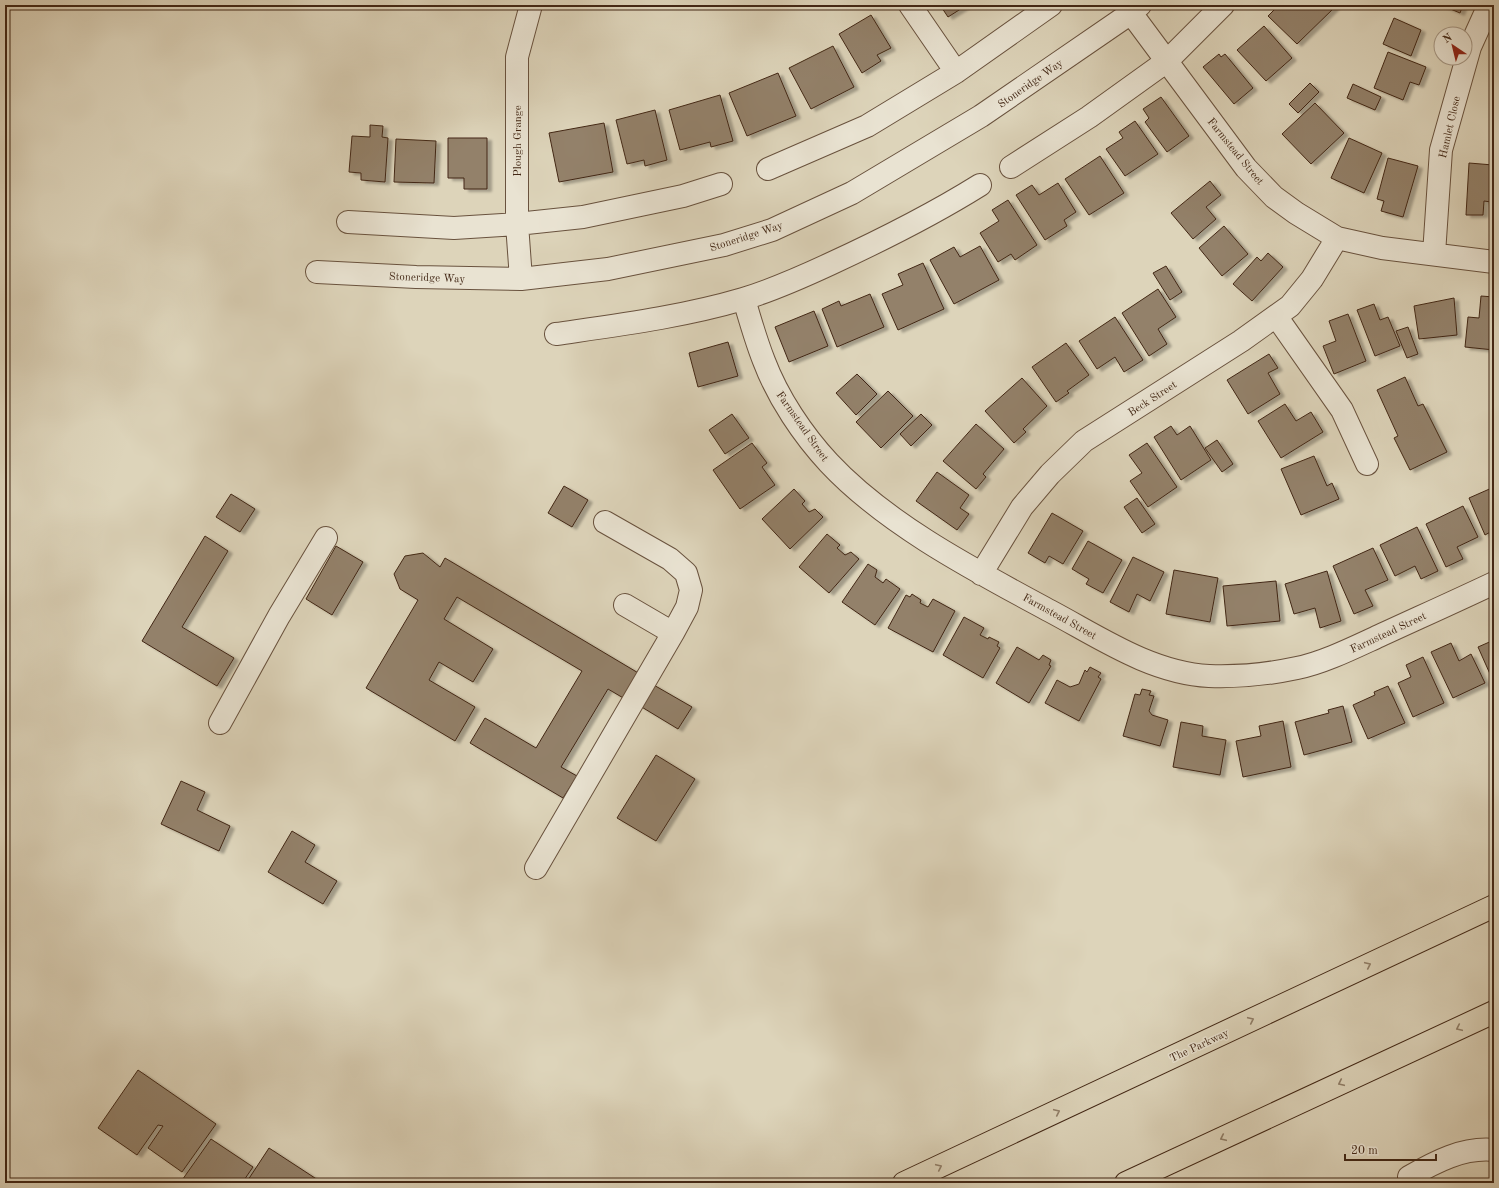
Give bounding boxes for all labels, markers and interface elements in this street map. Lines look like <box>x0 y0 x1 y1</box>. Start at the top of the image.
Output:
north arrow <box>1433 26 1473 66</box>
text: N <box>1442 32 1455 46</box>
street label: Stoneridge Way <box>996 58 1065 111</box>
street label: Hamlet Close <box>1438 95 1463 159</box>
street label: Plough Grange <box>513 105 524 177</box>
street label: Farmstead Street <box>1205 116 1265 188</box>
street label: Stoneridge Way <box>708 220 785 254</box>
street label: Stoneridge Way <box>389 272 465 285</box>
street label: Beck Street <box>1127 379 1179 419</box>
street label: Farmstead Street <box>774 390 830 464</box>
street label: Farmstead Street <box>1021 593 1098 642</box>
street label: Farmstead Street <box>1349 611 1428 656</box>
one-way arrow <box>1364 962 1371 970</box>
one-way arrow <box>1246 1017 1254 1025</box>
one-way arrow <box>1455 1023 1463 1031</box>
street label: The Parkway <box>1168 1028 1231 1065</box>
one-way arrow <box>1337 1078 1345 1086</box>
one-way arrow <box>1053 1109 1060 1117</box>
one-way arrow <box>1220 1133 1227 1141</box>
scale bar <box>1345 1136 1436 1162</box>
text: 20 m <box>1351 1145 1378 1157</box>
one-way arrow <box>935 1164 943 1172</box>

